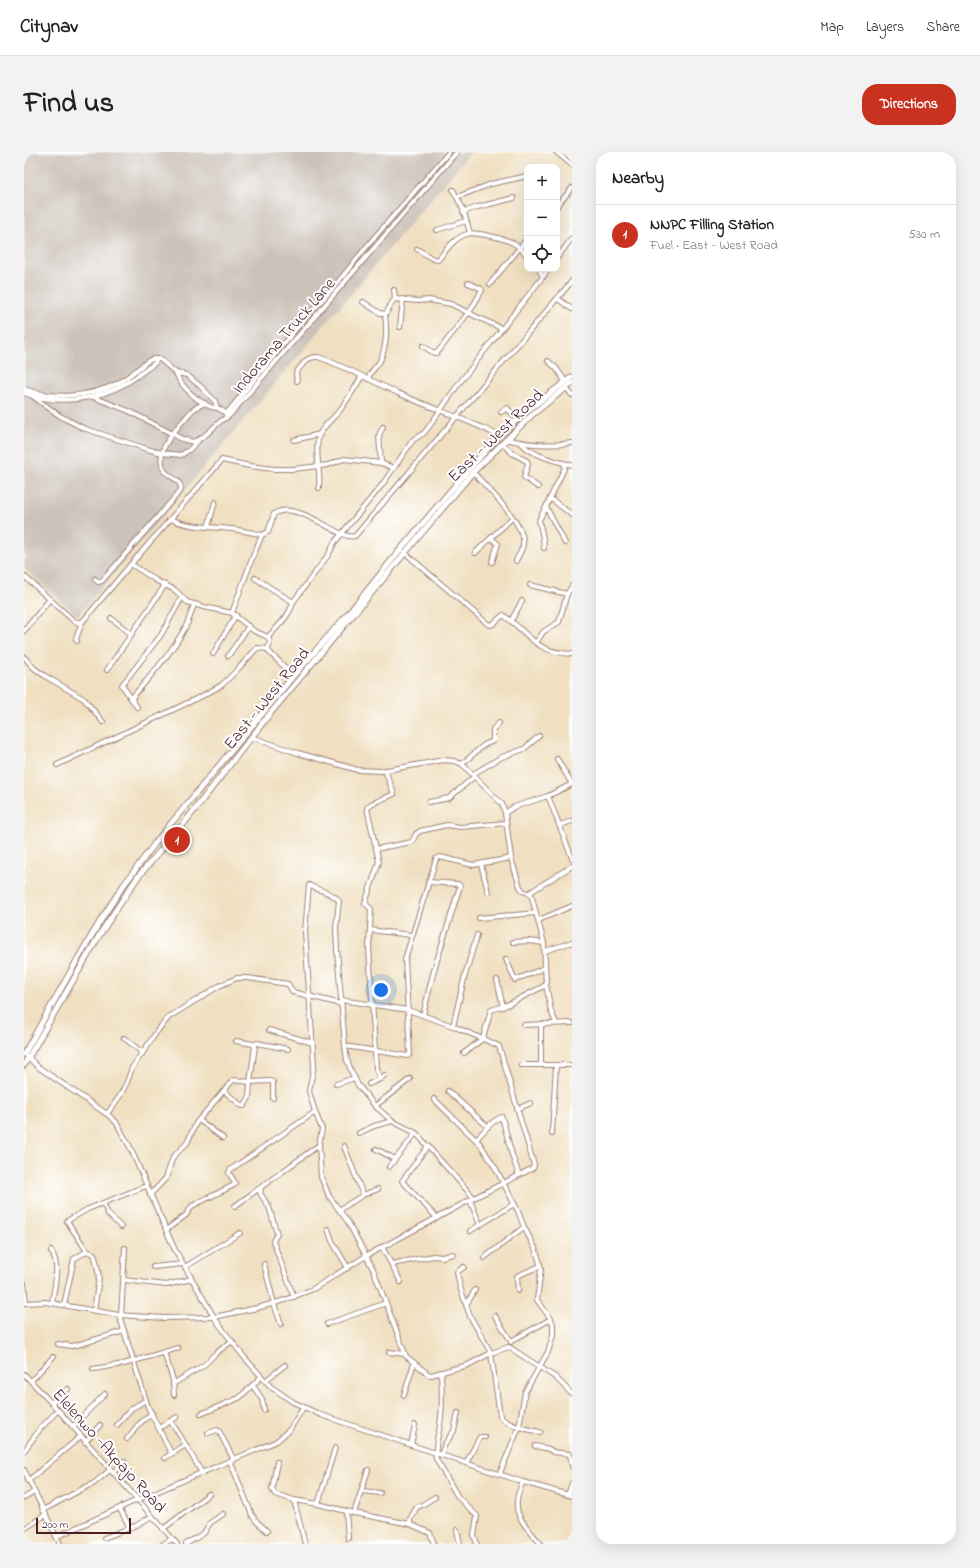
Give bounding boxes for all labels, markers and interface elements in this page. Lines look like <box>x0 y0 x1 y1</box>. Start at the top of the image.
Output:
text: Citynav <box>20 14 78 41</box>
text: Map <box>820 17 844 38</box>
text: Layers <box>866 17 904 38</box>
text: Share <box>926 17 960 38</box>
text: Find us <box>24 84 114 125</box>
button: Directions <box>862 84 956 125</box>
map controls <box>524 164 560 272</box>
button: + <box>524 164 560 200</box>
text: Nearby <box>612 166 664 191</box>
button: − <box>524 200 560 236</box>
text: NNPC Filling Station <box>650 214 774 236</box>
text: 1 <box>623 225 627 244</box>
text: 530 m <box>908 225 940 244</box>
button: locate <box>524 236 560 272</box>
text: Fuel · East - West Road <box>650 236 778 255</box>
street label: Indorama Truck Lane <box>226 272 342 400</box>
street label: East - West Road <box>442 383 550 489</box>
street label: East - West Road <box>218 642 317 755</box>
pin: 1 <box>164 825 190 855</box>
your location <box>371 980 391 1000</box>
street label: Elelenwo -Akpajo Road <box>46 1383 172 1519</box>
scale bar <box>36 1516 131 1535</box>
text: 200 m <box>42 1517 68 1533</box>

